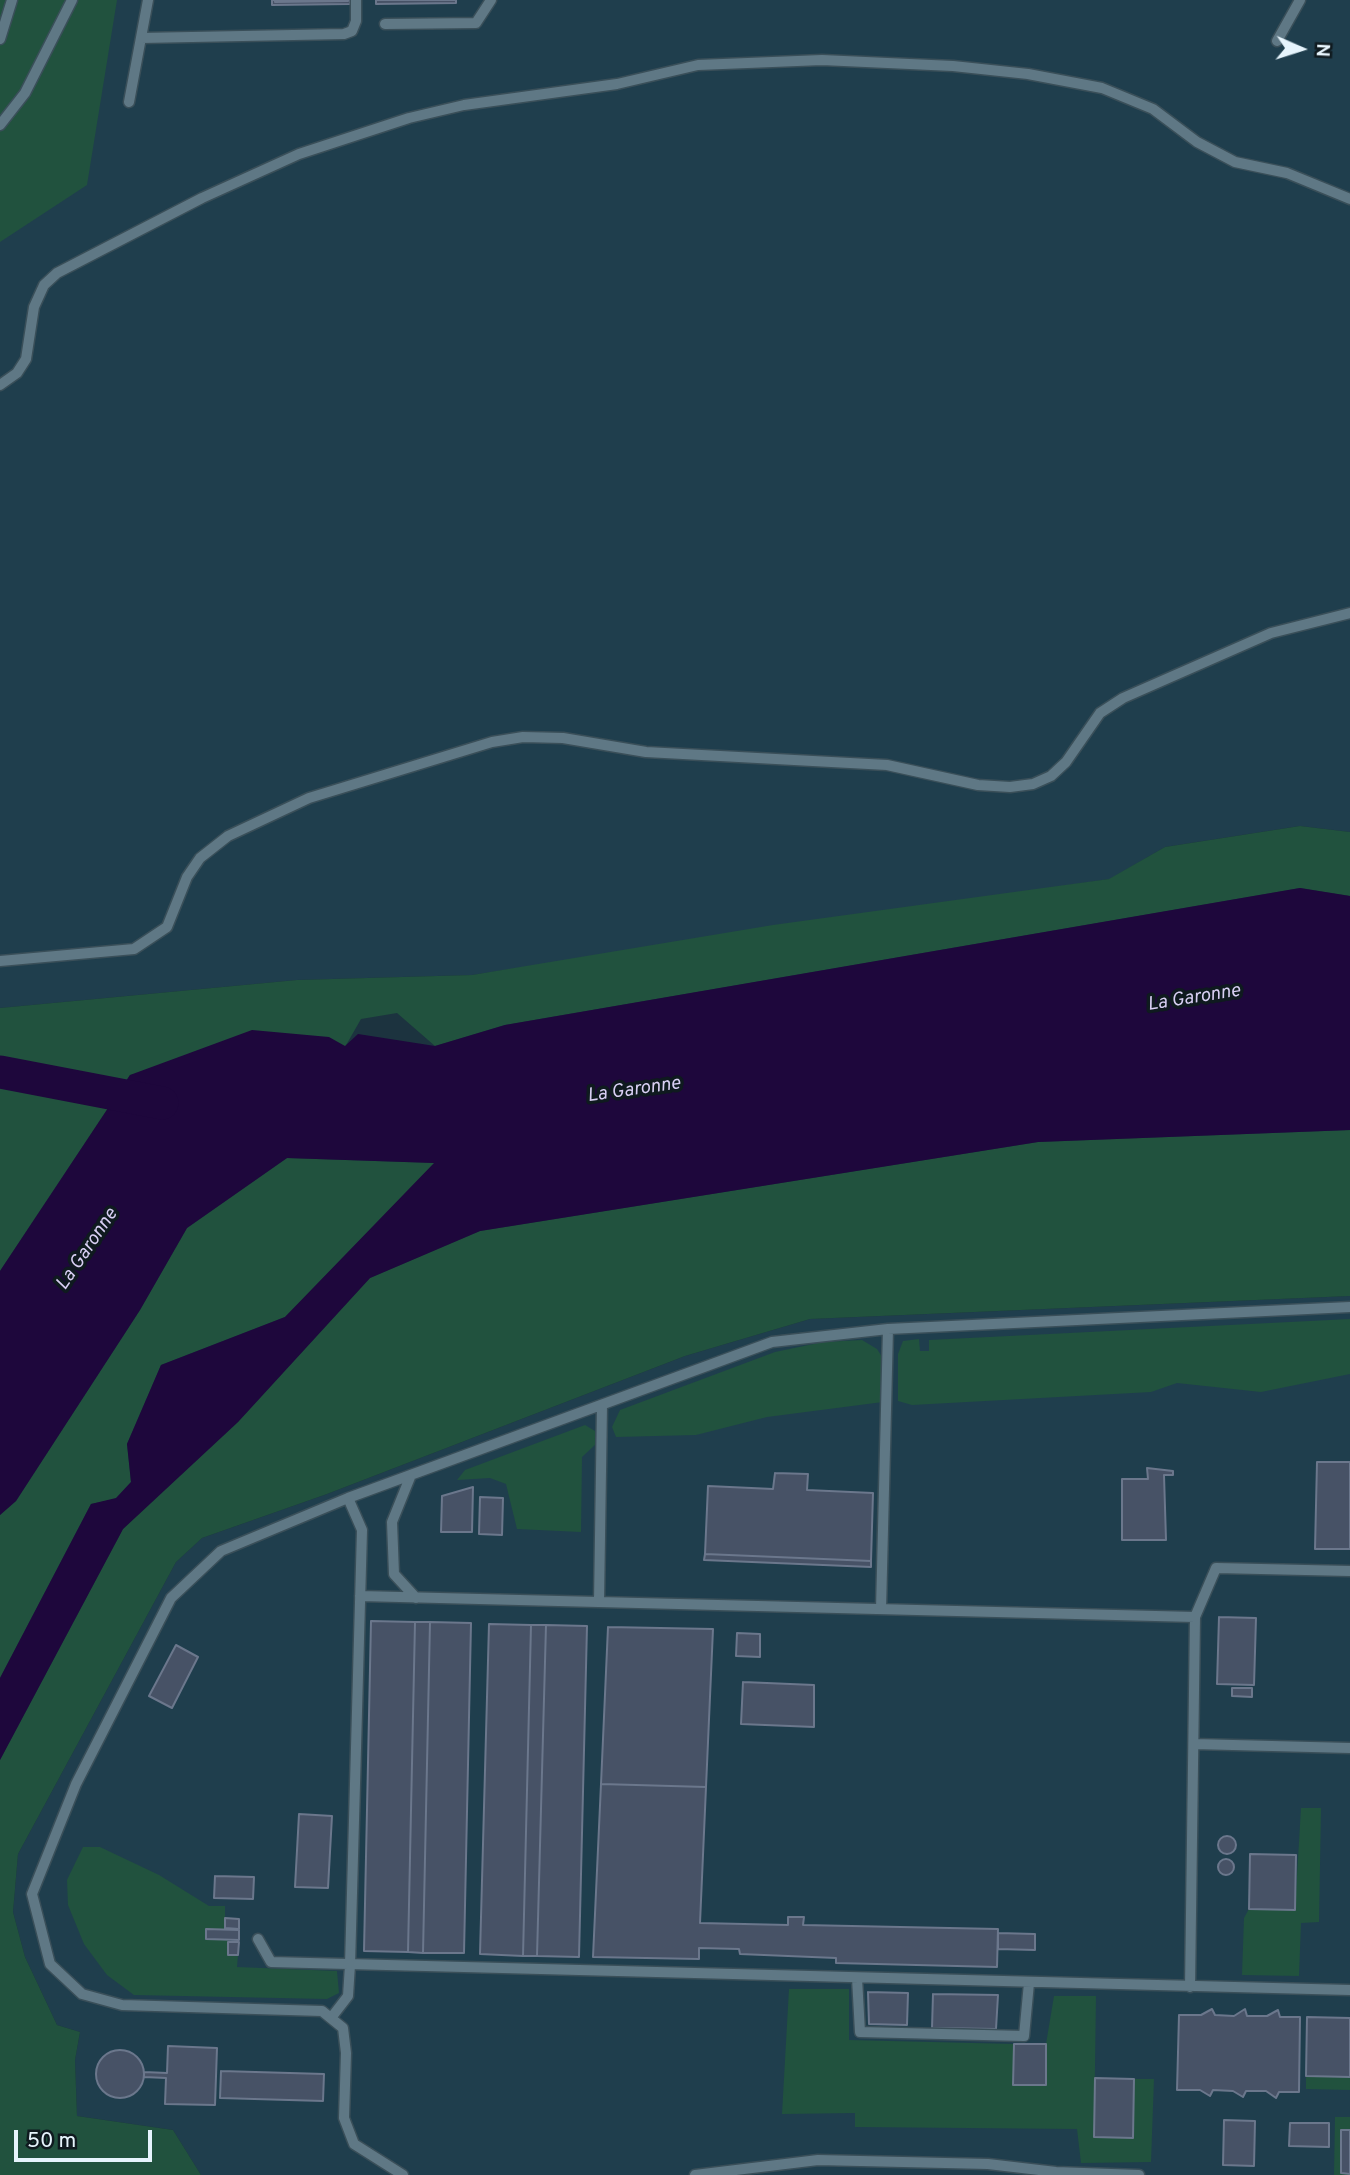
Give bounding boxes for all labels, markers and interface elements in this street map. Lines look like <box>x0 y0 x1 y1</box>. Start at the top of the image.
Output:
north arrow <box>1266 14 1336 84</box>
text: N <box>1310 43 1334 58</box>
water label: La Garonne <box>1146 980 1242 1018</box>
water label: La Garonne <box>586 1073 682 1109</box>
water label: La Garonne <box>52 1205 124 1295</box>
scale bar <box>18 2116 156 2160</box>
text: 50 m <box>27 2128 76 2155</box>

